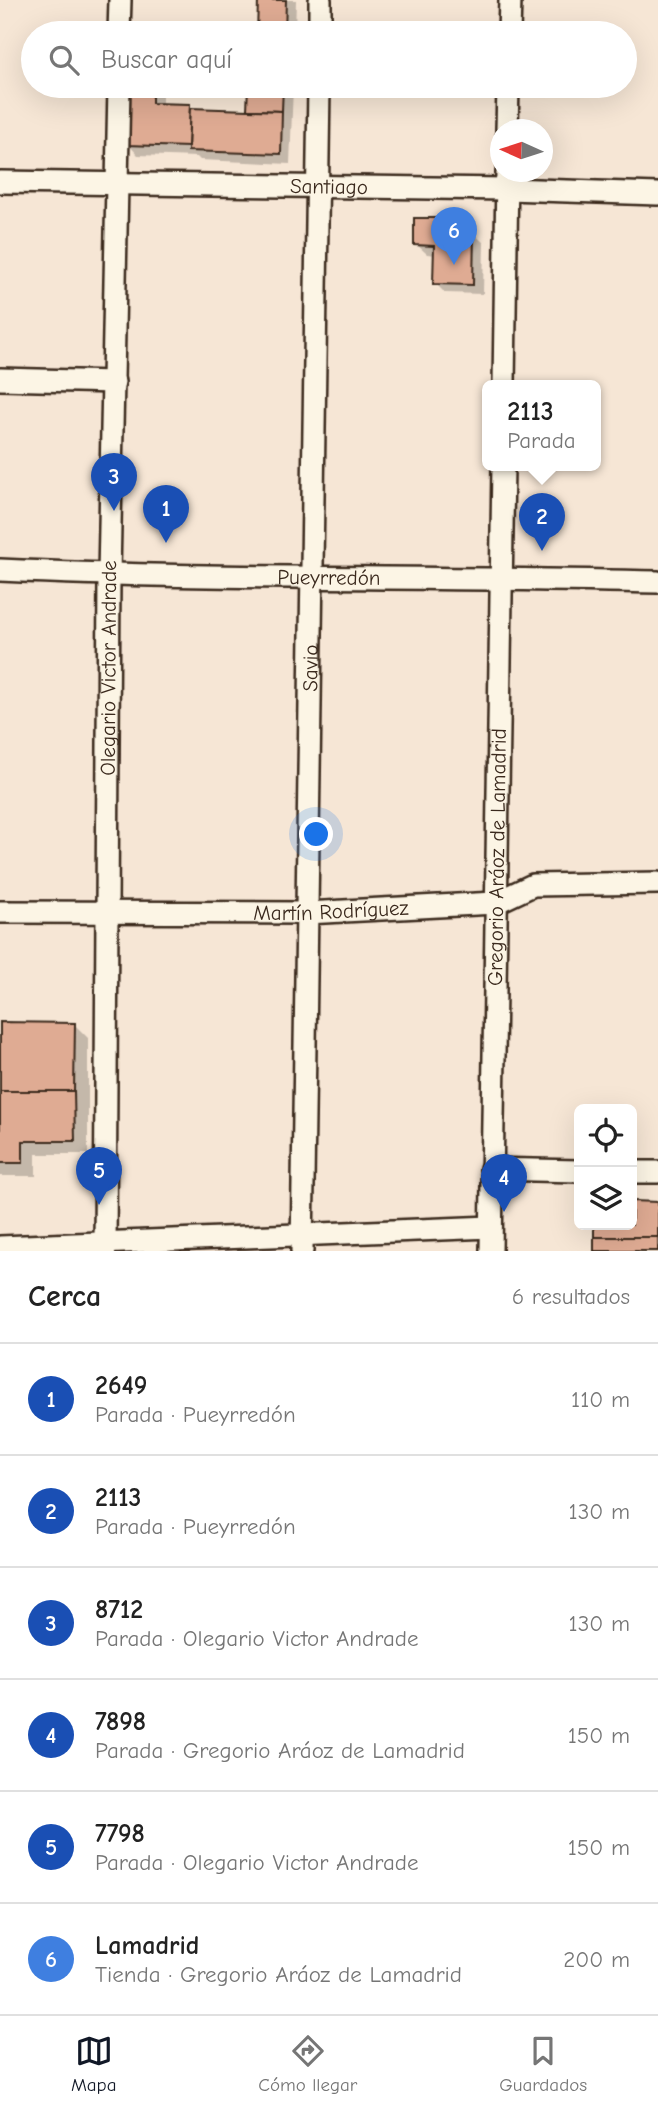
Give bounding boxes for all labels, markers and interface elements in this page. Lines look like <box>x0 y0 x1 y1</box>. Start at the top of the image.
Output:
search box <box>21 21 637 98</box>
icon: search <box>45 41 83 79</box>
text: Buscar aquí <box>101 45 232 75</box>
north arrow <box>490 119 553 182</box>
street label: Santiago <box>290 174 368 199</box>
pin: 6 <box>431 207 477 265</box>
popup <box>482 380 601 471</box>
text: 2113 <box>507 397 554 427</box>
text: Parada <box>507 427 576 454</box>
pin: 3 <box>91 453 137 511</box>
pin: 1 <box>143 485 189 543</box>
pin: 2 <box>519 493 565 551</box>
street label: Olegario Victor Andrade <box>96 560 121 776</box>
street label: Pueyrredón <box>277 565 381 590</box>
street label: Savio <box>298 644 323 692</box>
street label: Gregorio Aráoz de Lamadrid <box>483 728 511 986</box>
your location <box>299 817 333 851</box>
street label: Martín Rodríguez <box>253 896 409 925</box>
map controls <box>574 1104 637 1230</box>
button: locate <box>574 1104 637 1167</box>
pin: 5 <box>76 1147 122 1205</box>
pin: 4 <box>481 1154 527 1212</box>
button: layers <box>574 1167 637 1230</box>
text: Cerca <box>28 1279 101 1314</box>
text: 6 resultados <box>512 1283 630 1310</box>
text: 2649 <box>95 1371 147 1401</box>
text: 1 <box>46 1386 56 1413</box>
text: 110 m <box>571 1386 630 1413</box>
text: Parada · Pueyrredón <box>95 1401 296 1428</box>
text: 2113 <box>95 1483 141 1513</box>
text: 2 <box>45 1498 57 1525</box>
text: 130 m <box>569 1498 630 1525</box>
text: Parada · Pueyrredón <box>95 1513 296 1540</box>
text: 8712 <box>95 1595 143 1625</box>
text: 3 <box>45 1610 57 1637</box>
text: 130 m <box>569 1610 630 1637</box>
text: Parada · Olegario Victor Andrade <box>95 1625 419 1652</box>
text: 7898 <box>95 1707 146 1737</box>
text: 4 <box>46 1722 56 1749</box>
text: 150 m <box>568 1722 630 1749</box>
text: Parada · Gregorio Aráoz de Lamadrid <box>95 1737 465 1764</box>
text: 7798 <box>95 1819 145 1849</box>
text: 5 <box>45 1834 57 1861</box>
text: 150 m <box>568 1834 630 1861</box>
text: Parada · Olegario Victor Andrade <box>95 1849 419 1876</box>
text: Lamadrid <box>95 1931 199 1961</box>
text: 6 <box>45 1946 57 1973</box>
text: 200 m <box>563 1946 630 1973</box>
text: Tienda · Gregorio Aráoz de Lamadrid <box>95 1961 462 1988</box>
tab: Mapa <box>71 2032 117 2096</box>
tab: Cómo llegar <box>258 2032 357 2096</box>
tab: Guardados <box>499 2032 587 2096</box>

